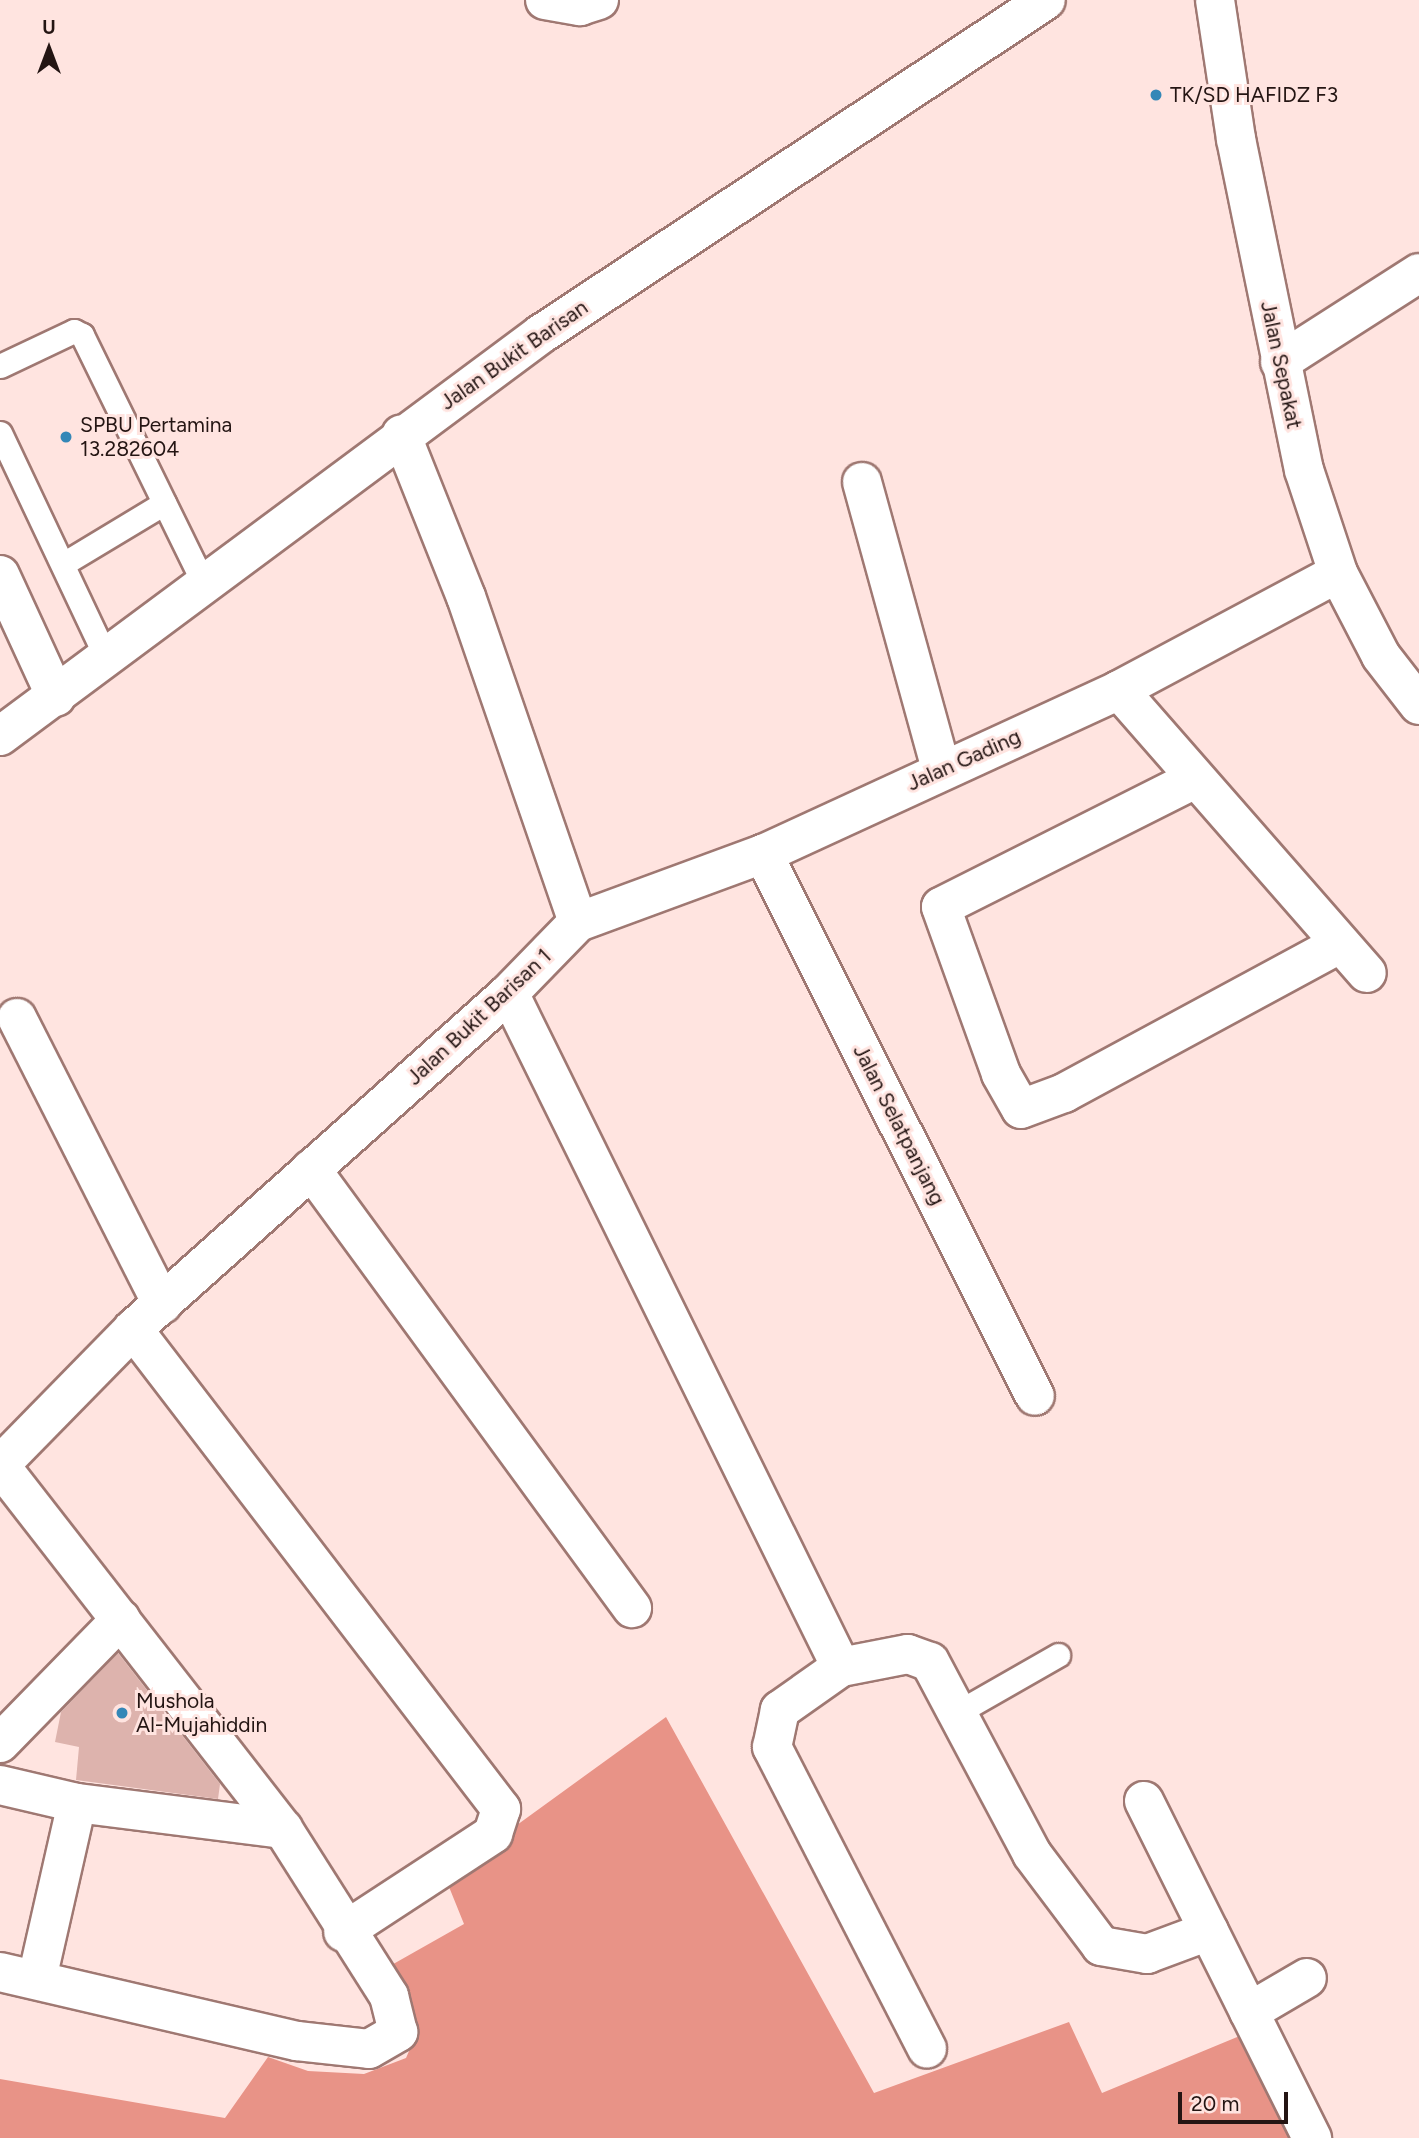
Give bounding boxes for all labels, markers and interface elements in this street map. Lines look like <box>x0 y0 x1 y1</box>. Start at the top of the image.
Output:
north arrow <box>14 14 84 84</box>
text: U <box>42 16 56 39</box>
place label: TK/SD HAFIDZ F3 <box>1170 82 1338 108</box>
marker: TK/SD HAFIDZ F3 <box>1148 87 1164 103</box>
street label: Jalan Bukit Barisan <box>435 295 593 415</box>
street label: Jalan Sepakat <box>1255 299 1307 431</box>
place label: SPBU Pertamina 13.282604 <box>80 412 232 462</box>
marker: SPBU Pertamina 13.282604 <box>58 429 74 445</box>
street label: Jalan Gading <box>903 724 1025 796</box>
street label: Jalan Bukit Barisan 1 <box>402 944 556 1090</box>
street label: Jalan Selatpanjang <box>848 1041 950 1209</box>
place label: Mushola Al-Mujahiddin <box>136 1688 267 1738</box>
marker: Mushola Al-Mujahiddin <box>114 1705 130 1721</box>
scale bar <box>1181 2078 1291 2122</box>
text: 20 m <box>1191 2091 1239 2116</box>

